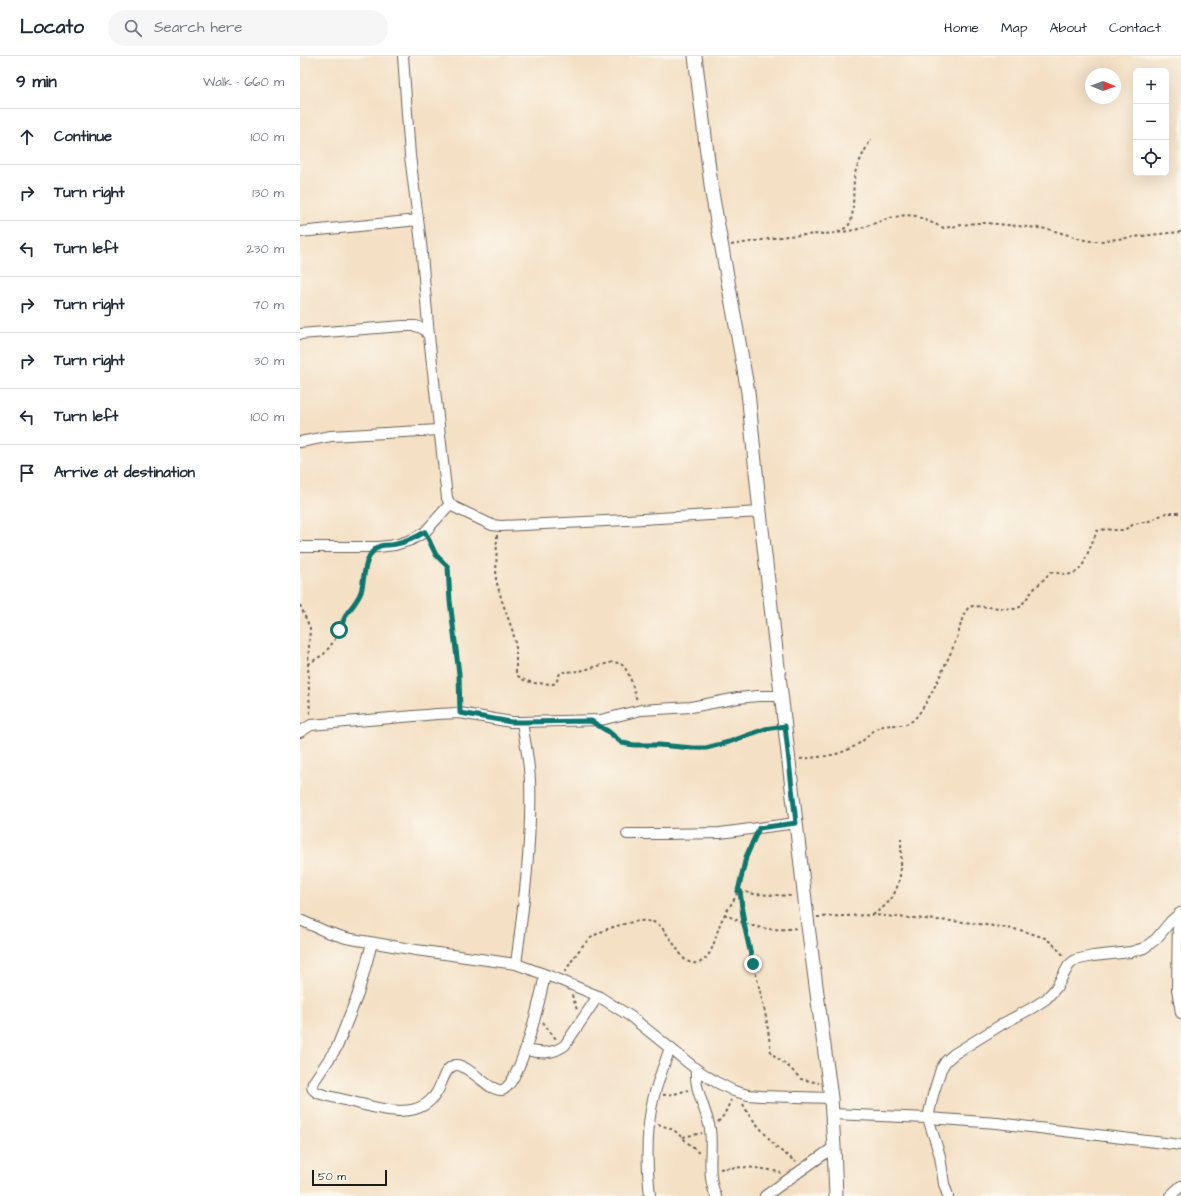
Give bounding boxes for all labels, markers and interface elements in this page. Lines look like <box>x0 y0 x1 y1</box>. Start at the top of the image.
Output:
search box <box>108 10 388 46</box>
text: Locato <box>20 14 84 41</box>
icon: search <box>122 17 144 39</box>
text: Search here <box>154 17 242 38</box>
text: Home <box>944 18 979 38</box>
text: Map <box>1001 18 1027 38</box>
text: About <box>1049 18 1087 38</box>
text: Contact <box>1109 18 1161 38</box>
north arrow <box>1085 68 1121 104</box>
map controls <box>1133 68 1169 176</box>
button: + <box>1133 68 1169 104</box>
text: 9 min <box>16 70 57 94</box>
text: Walk · 660 m <box>203 73 284 91</box>
button: − <box>1133 104 1169 140</box>
icon: ahead <box>16 126 38 148</box>
text: Continue <box>54 126 112 147</box>
text: 100 m <box>251 128 284 146</box>
button: locate <box>1133 140 1169 176</box>
icon: right <box>16 182 38 204</box>
text: Turn right <box>54 182 125 203</box>
text: 130 m <box>252 184 284 202</box>
icon: left <box>16 238 38 260</box>
text: Turn left <box>54 238 118 259</box>
text: 230 m <box>246 240 284 258</box>
icon: right <box>16 294 38 316</box>
text: Turn right <box>54 294 125 315</box>
text: 70 m <box>252 296 284 314</box>
icon: right <box>16 350 38 372</box>
text: Turn right <box>54 350 125 371</box>
text: 30 m <box>254 352 284 370</box>
icon: left <box>16 406 38 428</box>
text: Turn left <box>54 406 118 427</box>
text: 100 m <box>251 408 284 426</box>
icon: arrive <box>16 462 38 484</box>
text: Arrive at destination <box>54 462 195 483</box>
route start <box>330 621 348 639</box>
route end <box>744 955 762 973</box>
scale bar <box>312 1168 387 1187</box>
text: 50 m <box>318 1169 346 1184</box>

